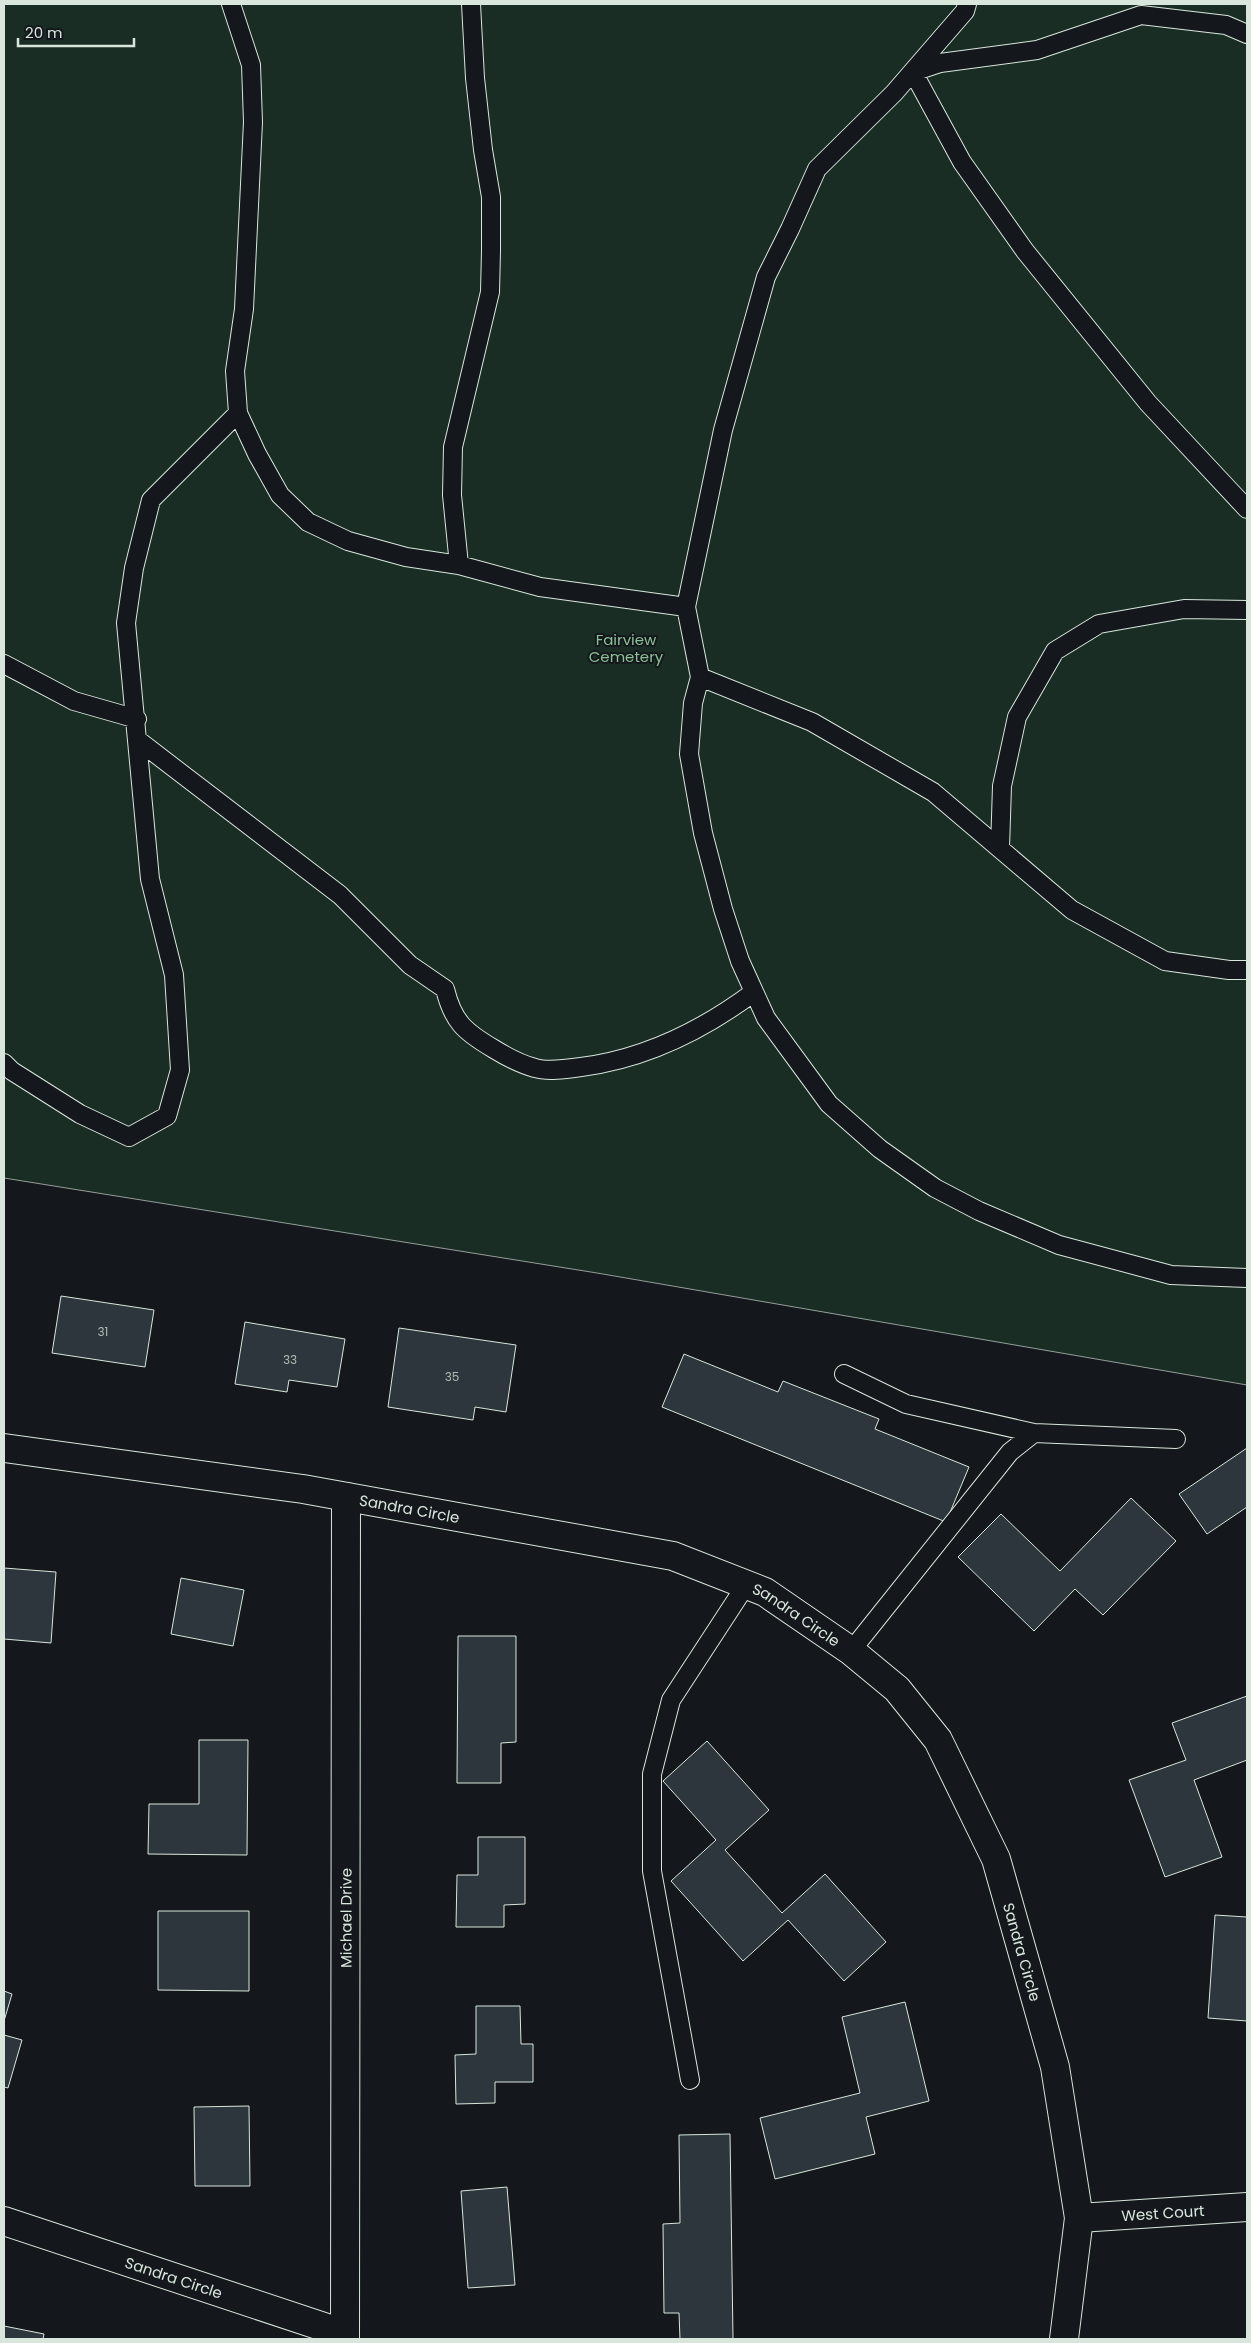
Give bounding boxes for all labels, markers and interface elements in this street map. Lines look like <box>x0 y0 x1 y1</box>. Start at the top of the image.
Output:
scale bar <box>18 15 134 47</box>
text: 20 m <box>25 22 63 43</box>
park label: Fairview Cemetery <box>589 629 664 667</box>
house number: 31 <box>98 1323 108 1340</box>
house number: 33 <box>283 1351 297 1368</box>
house number: 35 <box>445 1368 459 1385</box>
street label: Sandra Circle <box>358 1489 461 1528</box>
street label: Sandra Circle <box>750 1578 844 1651</box>
street label: Michael Drive <box>335 1868 356 1968</box>
street label: Sandra Circle <box>998 1900 1046 2004</box>
street label: West Court <box>1121 2199 1205 2226</box>
street label: Sandra Circle <box>122 2251 225 2303</box>

